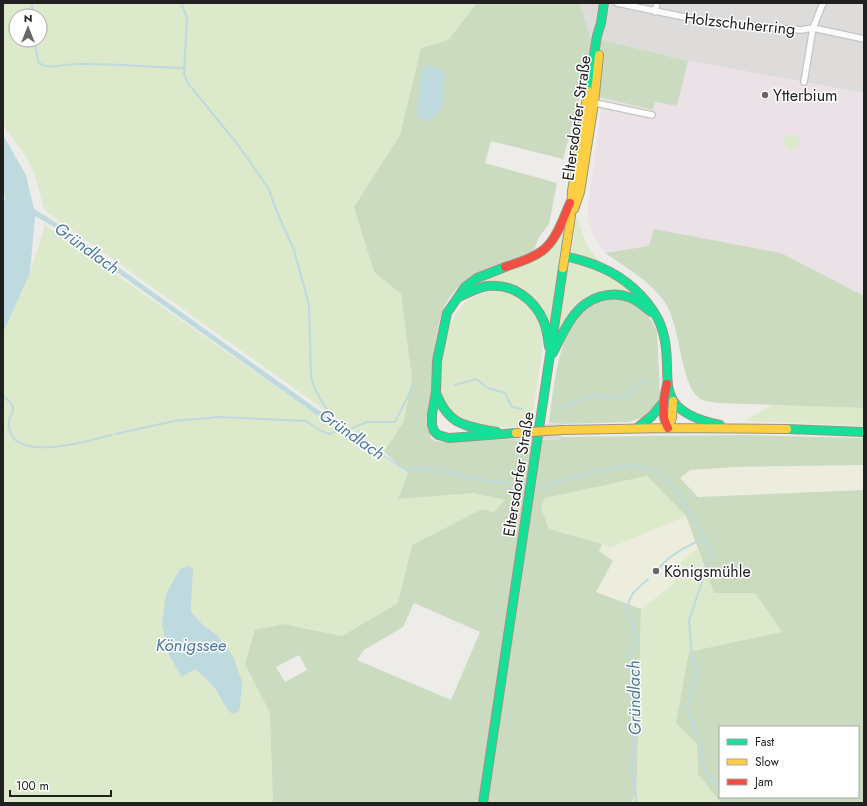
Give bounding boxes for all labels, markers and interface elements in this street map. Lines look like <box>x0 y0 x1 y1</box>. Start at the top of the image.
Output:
street label: Holzschuherring <box>683 6 797 41</box>
north arrow <box>8 8 48 48</box>
text: N <box>24 10 32 26</box>
street label: Eltersdorfer Straße <box>556 54 597 182</box>
place label: Ytterbium <box>773 84 838 107</box>
marker: Ytterbium <box>760 90 770 100</box>
water label: Gründlach <box>50 216 124 280</box>
water label: Gründlach <box>314 403 390 465</box>
street label: Eltersdorfer Straße <box>497 410 540 538</box>
place label: Königsmühle <box>664 560 751 583</box>
marker: Königsmühle <box>651 566 661 576</box>
water label: Königssee <box>156 633 227 657</box>
water label: Gründlach <box>621 660 647 736</box>
legend <box>719 726 859 798</box>
text: Fast <box>755 733 774 751</box>
text: Slow <box>755 753 780 771</box>
scale bar <box>10 772 111 798</box>
text: Jam <box>753 773 773 791</box>
text: 100 m <box>16 777 49 795</box>

